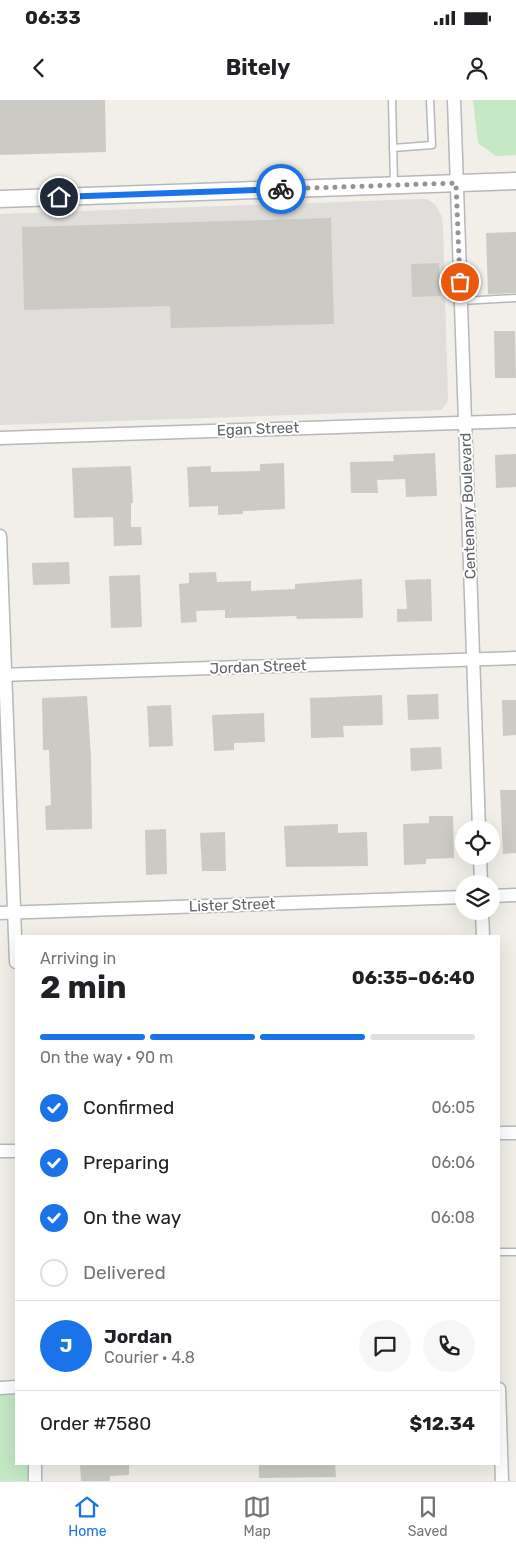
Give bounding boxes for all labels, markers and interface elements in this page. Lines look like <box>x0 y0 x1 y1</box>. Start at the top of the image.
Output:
text: 06:33 <box>25 6 81 29</box>
icon: back <box>25 54 53 82</box>
text: Bitely <box>226 54 290 81</box>
icon: person <box>463 54 491 82</box>
courier <box>256 164 306 214</box>
icon: bike <box>267 175 295 203</box>
pin <box>38 176 80 218</box>
icon: home <box>45 183 73 211</box>
pin <box>439 261 481 303</box>
icon: bag <box>446 268 474 296</box>
street label: Egan Street <box>217 419 300 439</box>
street label: Centenary Boulevard <box>456 432 480 580</box>
street label: Jordan Street <box>209 656 307 678</box>
map controls <box>455 820 500 920</box>
button: locate <box>455 820 500 865</box>
button: layers <box>455 875 500 920</box>
street label: Lister Street <box>189 894 276 916</box>
text: Arriving in <box>40 949 116 968</box>
text: 06:35–06:40 <box>352 966 475 989</box>
text: 2 min <box>40 968 127 1006</box>
text: On the way · 90 m <box>40 1048 173 1067</box>
icon: check <box>40 1094 68 1122</box>
text: Confirmed <box>83 1096 174 1119</box>
text: 06:05 <box>431 1098 475 1117</box>
icon: check <box>40 1149 68 1177</box>
text: Preparing <box>83 1151 169 1174</box>
text: 06:06 <box>431 1153 475 1172</box>
icon: check <box>40 1204 68 1232</box>
text: On the way <box>83 1206 181 1229</box>
text: 06:08 <box>431 1208 475 1227</box>
text: Delivered <box>83 1261 166 1284</box>
button: chat <box>359 1320 411 1372</box>
button: phone <box>423 1320 475 1372</box>
text: Jordan <box>104 1325 172 1348</box>
text: J <box>60 1334 72 1357</box>
text: Courier · 4.8 <box>104 1348 195 1367</box>
text: Order #7580 <box>40 1412 151 1435</box>
text: $12.34 <box>410 1412 475 1435</box>
tab: Home <box>68 1493 107 1540</box>
tab: Map <box>243 1493 271 1540</box>
tab: Saved <box>408 1493 448 1540</box>

